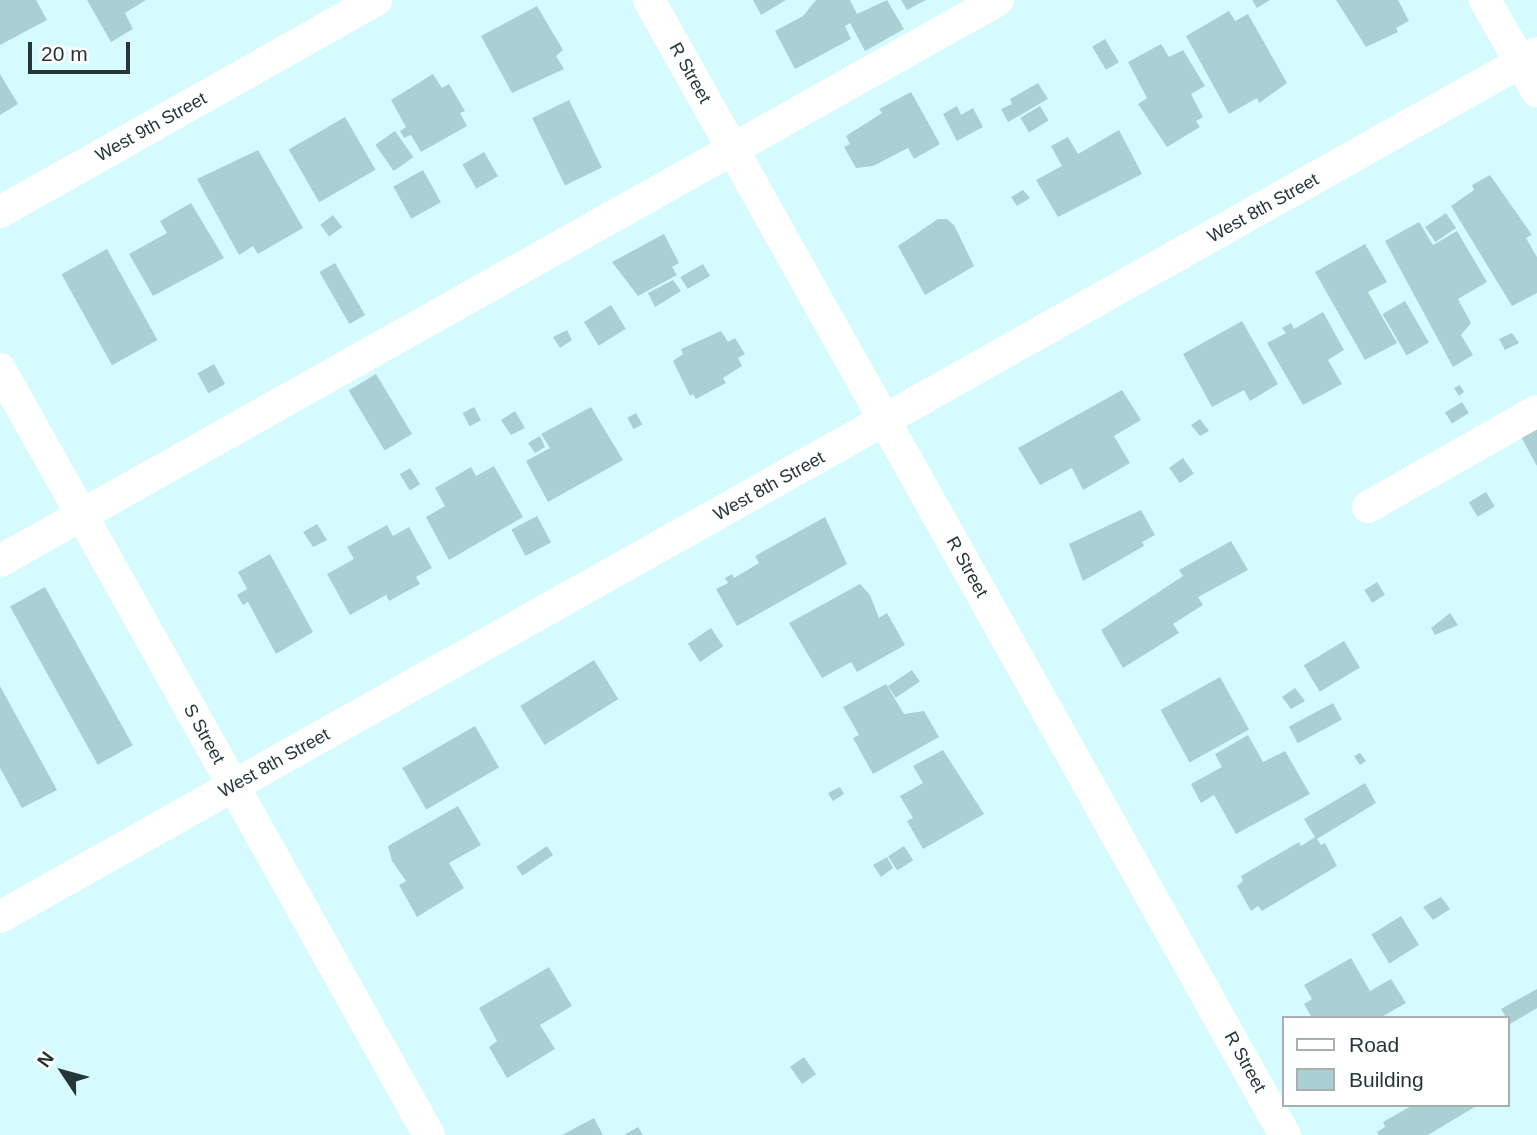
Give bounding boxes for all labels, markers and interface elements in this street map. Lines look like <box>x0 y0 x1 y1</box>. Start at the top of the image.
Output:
scale bar <box>32 28 133 72</box>
street label: R Street <box>665 39 715 107</box>
text: 20 m <box>41 42 88 65</box>
street label: West 9th Street <box>92 88 210 166</box>
street label: West 8th Street <box>1204 169 1322 247</box>
street label: West 8th Street <box>710 447 828 525</box>
street label: R Street <box>942 533 992 601</box>
street label: S Street <box>179 700 229 768</box>
street label: West 8th Street <box>215 724 333 802</box>
legend <box>1282 1016 1509 1107</box>
street label: R Street <box>1220 1028 1270 1096</box>
text: Road <box>1349 1033 1399 1056</box>
north arrow <box>28 1037 98 1107</box>
text: N <box>33 1048 58 1071</box>
text: Building <box>1349 1068 1424 1091</box>

